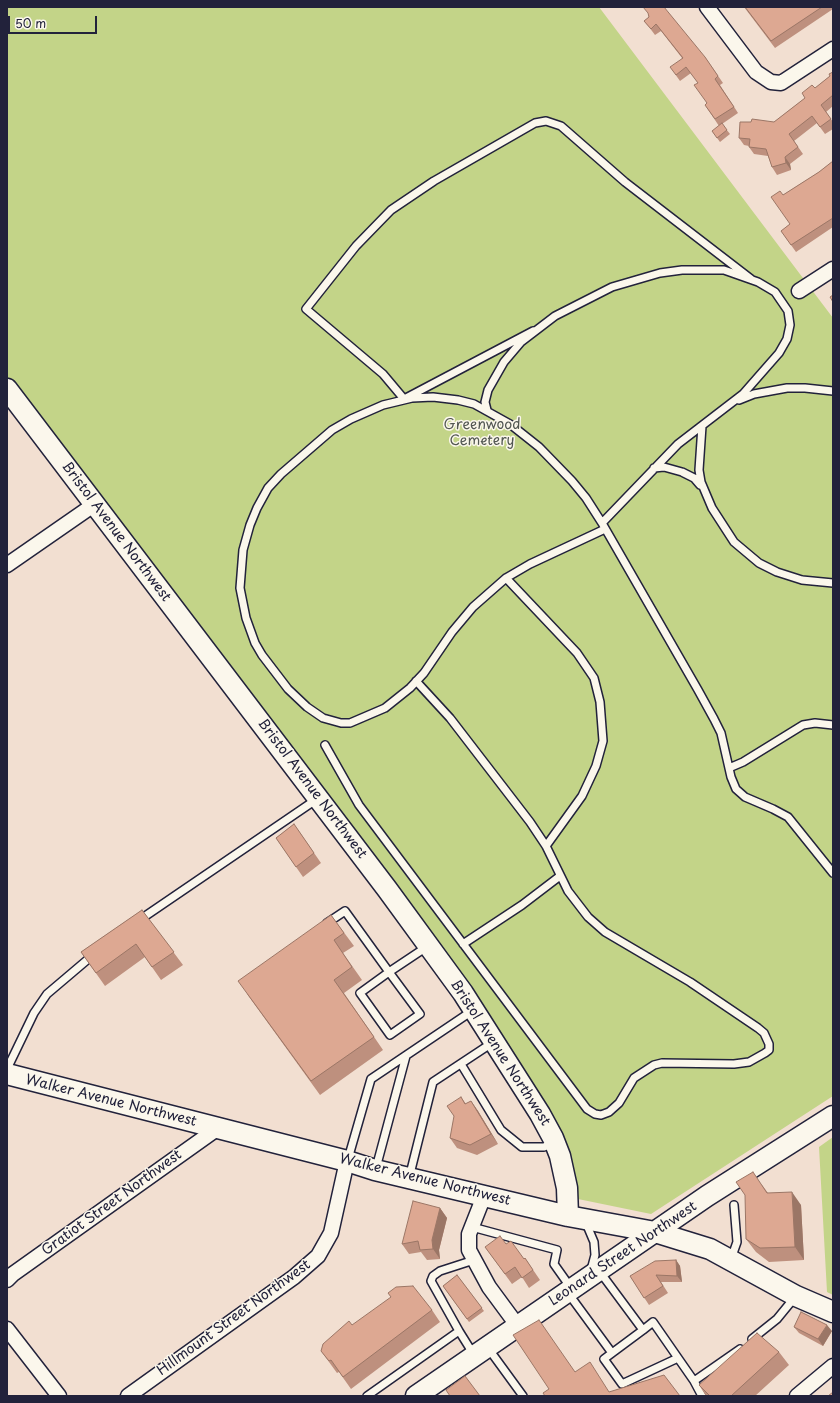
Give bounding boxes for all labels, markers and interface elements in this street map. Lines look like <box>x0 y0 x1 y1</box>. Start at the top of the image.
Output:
scale bar <box>10 8 99 34</box>
text: 50 m <box>15 14 46 32</box>
park label: Greenwood Cemetery <box>443 417 521 450</box>
street label: Bristol Avenue Northwest <box>58 459 174 605</box>
street label: Bristol Avenue Northwest <box>254 716 370 862</box>
street label: Bristol Avenue Northwest <box>446 977 554 1129</box>
street label: Walker Avenue Northwest <box>24 1072 198 1130</box>
street label: Gratiot Street Northwest <box>39 1147 185 1259</box>
street label: Walker Avenue Northwest <box>338 1151 512 1209</box>
street label: Leonard Street Northwest <box>546 1198 700 1310</box>
street label: Hillmount Street Northwest <box>154 1257 314 1379</box>

